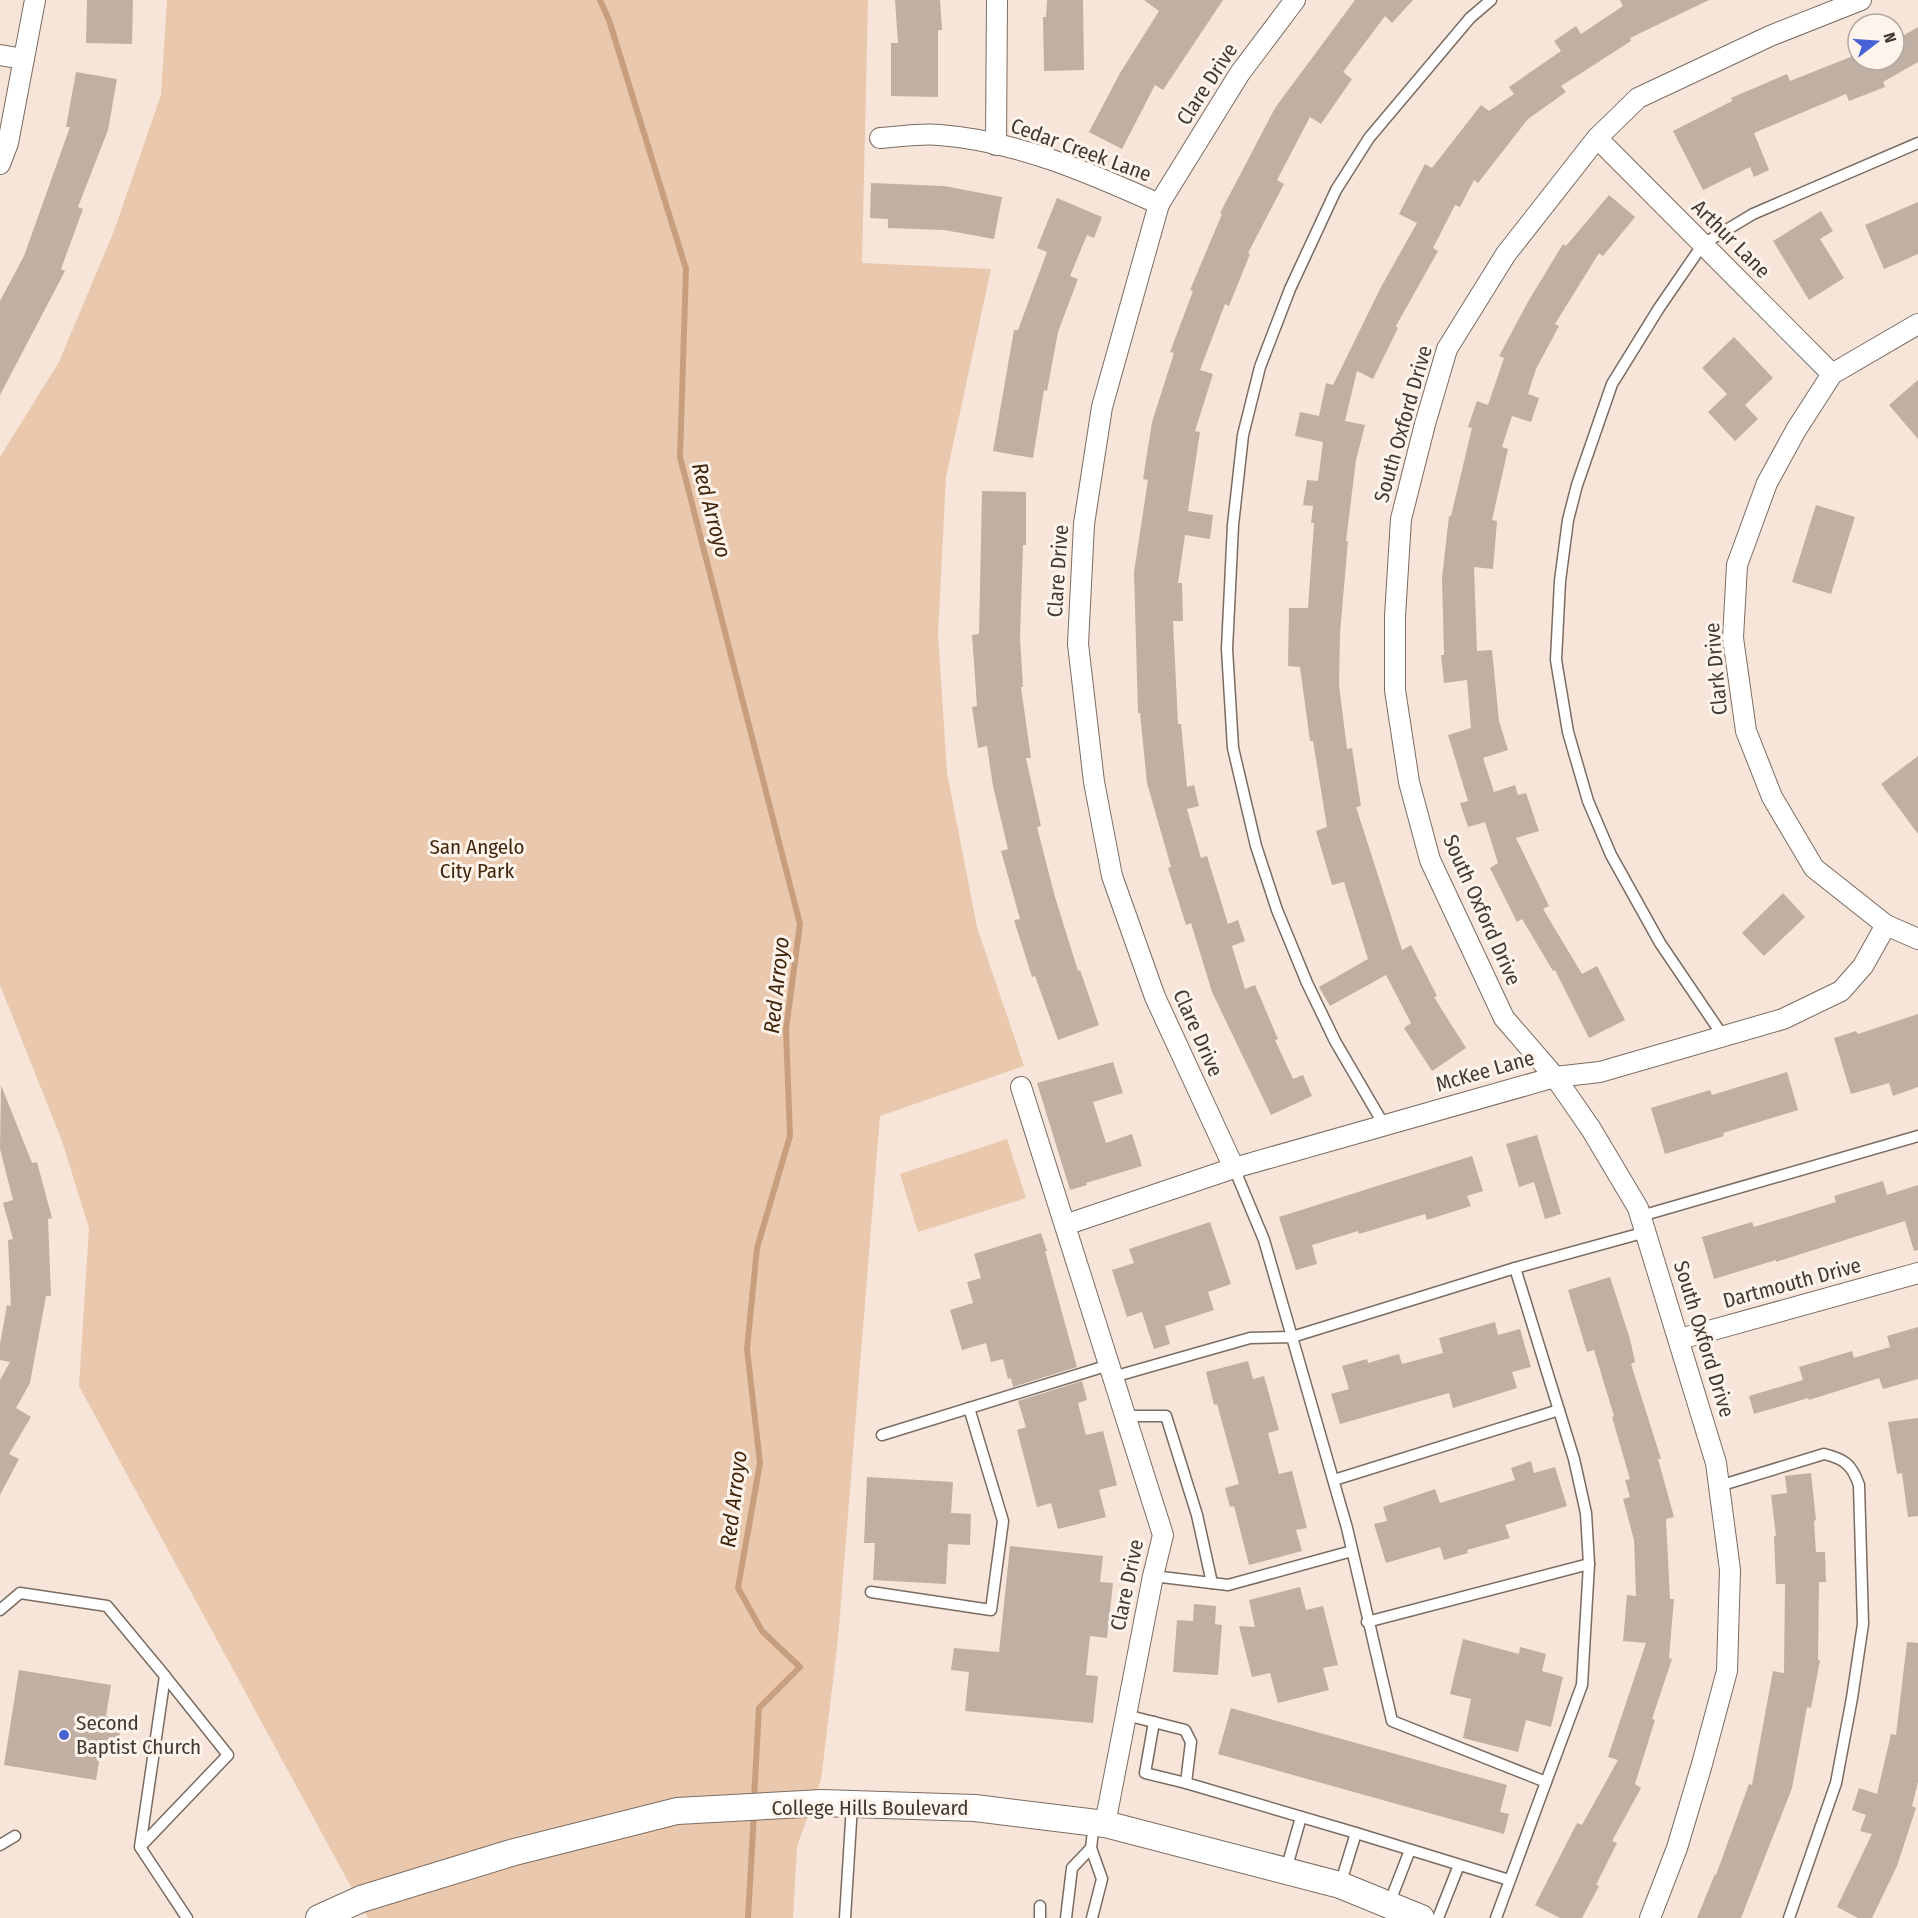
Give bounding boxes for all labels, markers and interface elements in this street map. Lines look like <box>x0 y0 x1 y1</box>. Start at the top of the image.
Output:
north arrow <box>1846 12 1906 72</box>
text: N <box>1879 30 1900 45</box>
street label: Clare Drive <box>1171 38 1243 130</box>
street label: Cedar Creek Lane <box>1007 112 1155 188</box>
street label: Arthur Lane <box>1686 194 1776 284</box>
street label: South Oxford Drive <box>1368 342 1438 506</box>
water label: Red Arroyo <box>686 460 737 561</box>
street label: Clare Drive <box>1042 524 1074 618</box>
street label: Clark Drive <box>1699 622 1733 716</box>
street label: South Oxford Drive <box>1437 831 1527 989</box>
park label: San Angelo City Park <box>429 834 525 884</box>
water label: Red Arroyo <box>758 935 795 1035</box>
street label: Clare Drive <box>1167 985 1229 1081</box>
street label: McKee Lane <box>1433 1045 1537 1097</box>
street label: Dartmouth Drive <box>1720 1252 1864 1314</box>
street label: South Oxford Drive <box>1668 1258 1740 1420</box>
water label: Red Arroyo <box>714 1449 753 1549</box>
street label: Clare Drive <box>1105 1537 1149 1633</box>
place label: Second Baptist Church <box>76 1710 201 1760</box>
marker: Second Baptist Church <box>57 1728 71 1742</box>
street label: College Hills Boulevard <box>771 1795 969 1821</box>

